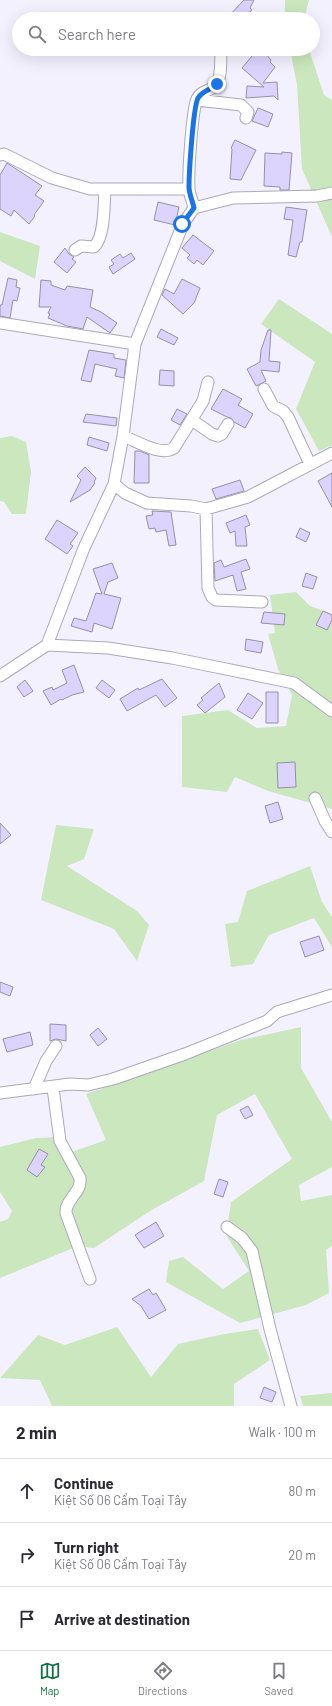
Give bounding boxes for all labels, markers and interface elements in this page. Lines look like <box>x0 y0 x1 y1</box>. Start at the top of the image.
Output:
search box <box>12 12 320 56</box>
icon: search <box>26 23 48 45</box>
text: Search here <box>58 25 136 43</box>
route end <box>208 75 226 93</box>
route start <box>173 215 191 233</box>
text: 2 min <box>16 1422 57 1442</box>
text: Walk · 100 m <box>249 1424 316 1440</box>
text: Continue <box>54 1474 114 1492</box>
icon: ahead <box>16 1480 38 1502</box>
text: 80 m <box>289 1483 316 1499</box>
text: Kiệt Số 06 Cẩm Toại Tây <box>54 1492 187 1508</box>
text: Turn right <box>54 1538 119 1556</box>
icon: right <box>16 1544 38 1566</box>
text: 20 m <box>288 1547 316 1563</box>
text: Kiệt Số 06 Cẩm Toại Tây <box>54 1556 187 1572</box>
icon: arrive <box>16 1608 38 1630</box>
text: Arrive at destination <box>54 1610 190 1628</box>
tab: Map <box>39 1660 61 1697</box>
tab: Directions <box>138 1660 187 1697</box>
tab: Saved <box>264 1660 293 1697</box>

